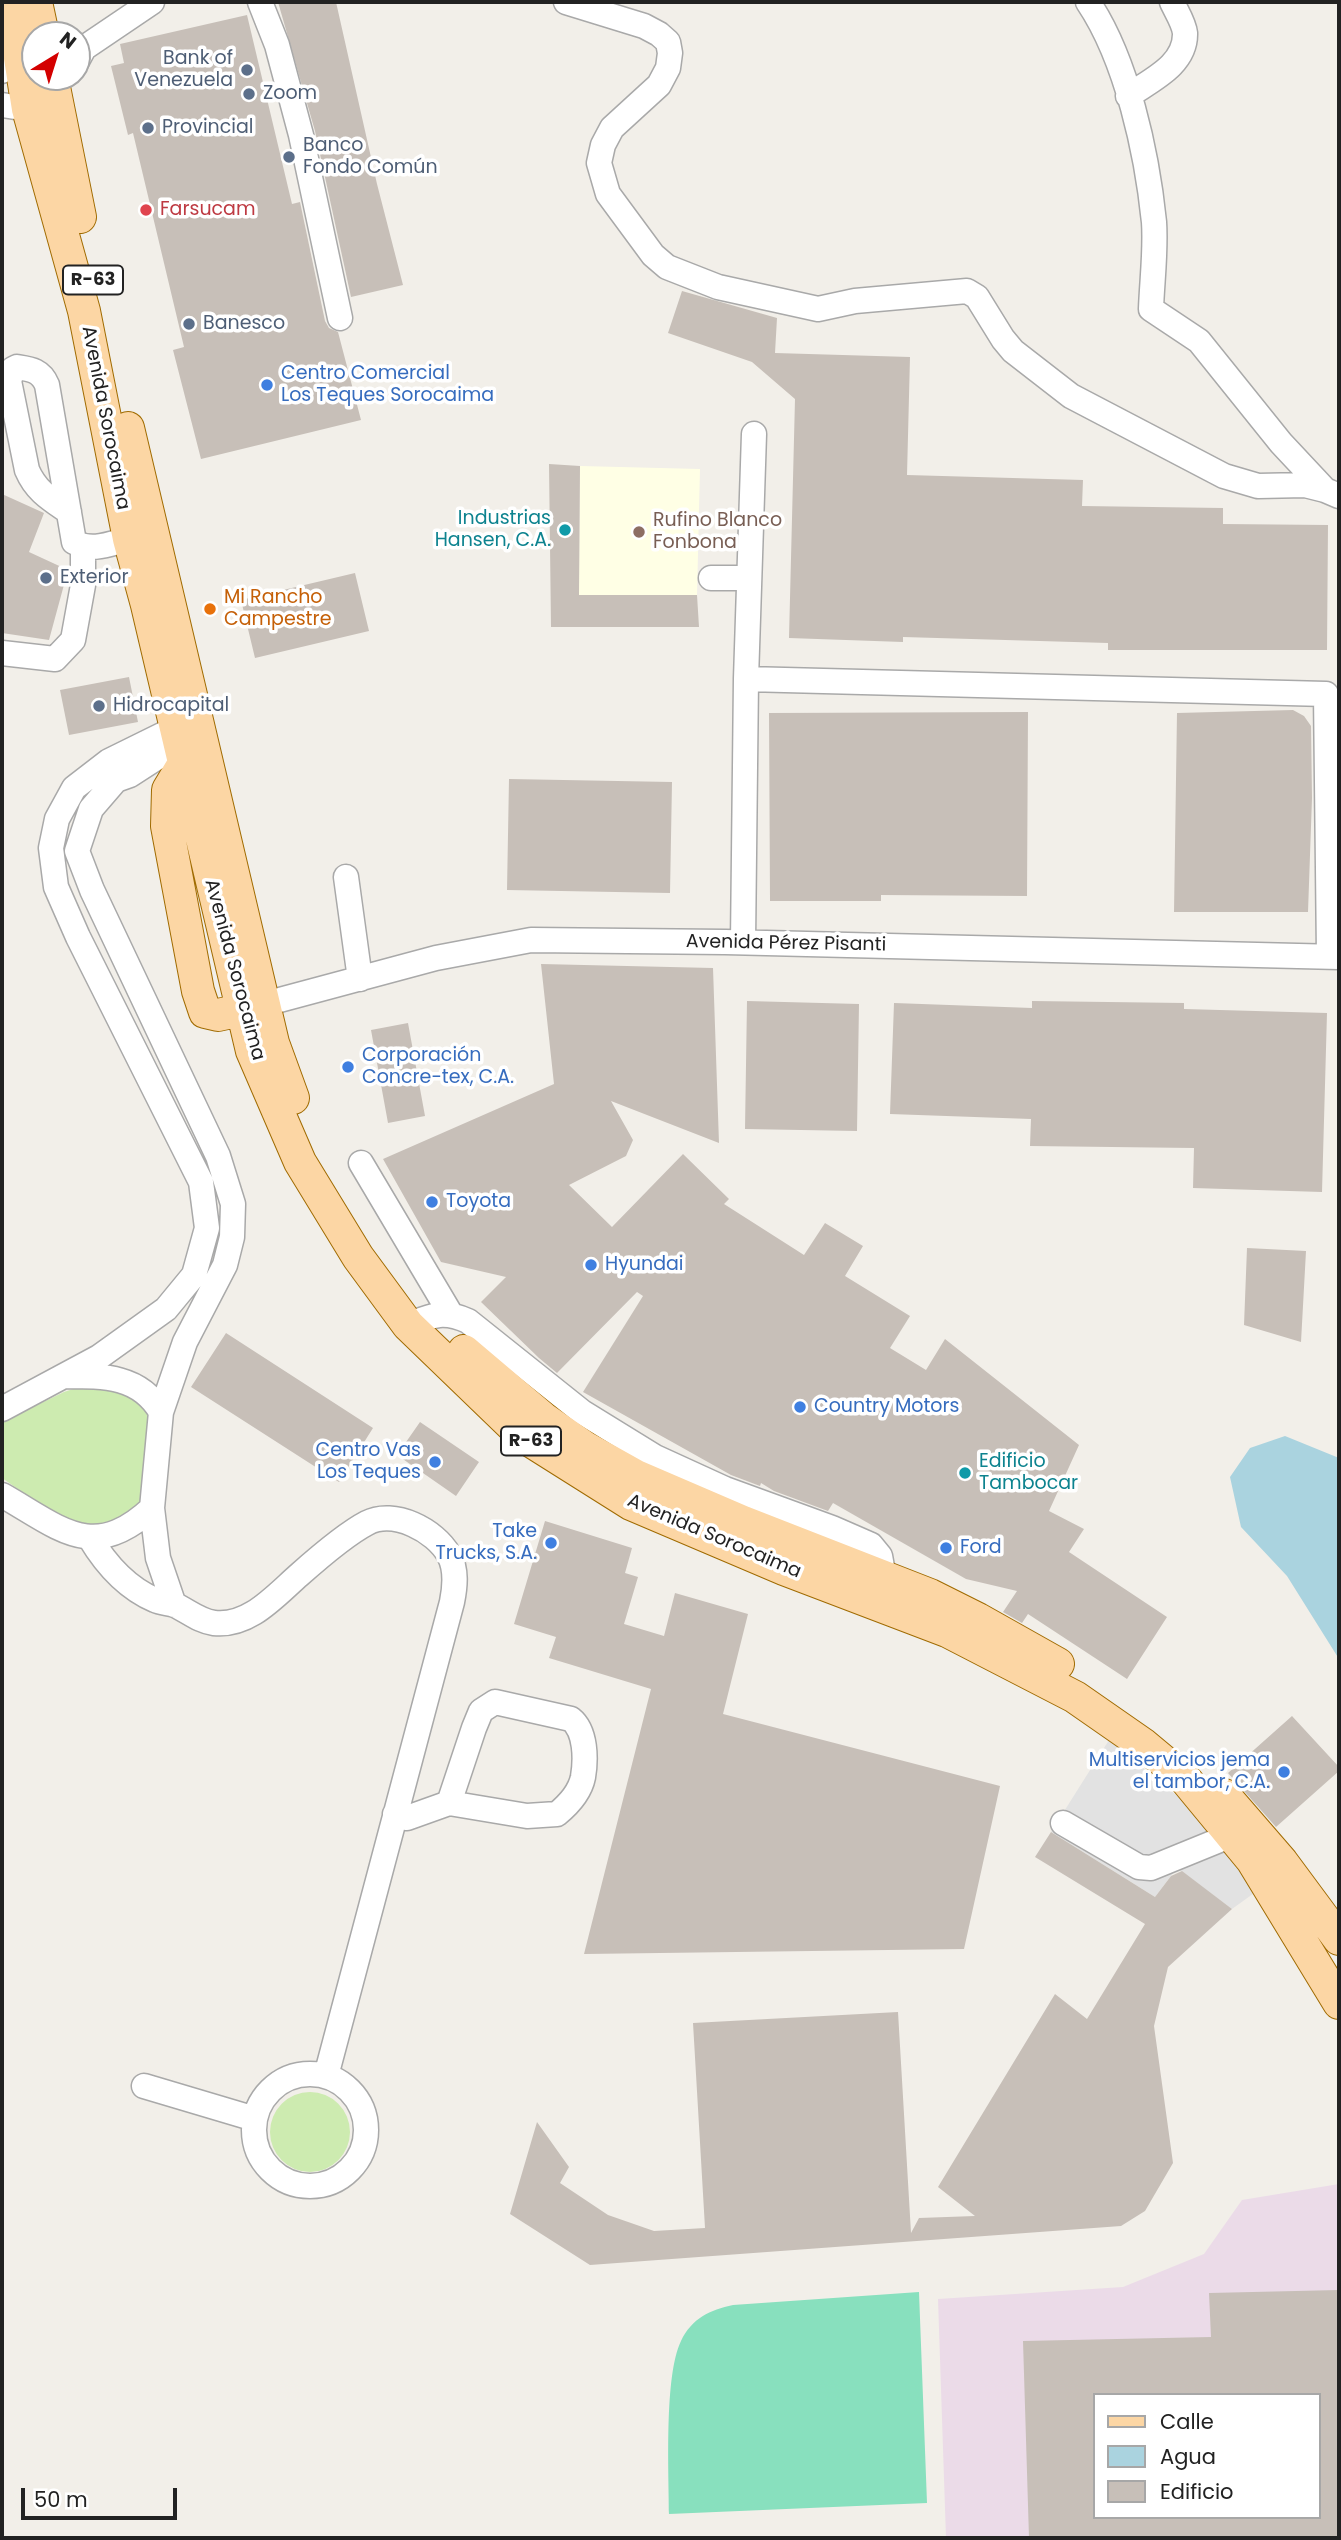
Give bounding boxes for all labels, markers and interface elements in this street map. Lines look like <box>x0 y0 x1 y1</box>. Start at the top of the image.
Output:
north arrow <box>21 21 91 91</box>
text: N <box>54 26 82 56</box>
place label: Bank of Venezuela <box>134 48 233 92</box>
marker: Bank of Venezuela <box>239 62 255 78</box>
place label: Zoom <box>263 83 317 105</box>
marker: Zoom <box>241 86 257 102</box>
place label: Provincial <box>162 117 253 139</box>
marker: Provincial <box>140 120 156 136</box>
place label: Banco Fondo Común <box>303 135 438 179</box>
marker: Banco Fondo Común <box>281 149 297 165</box>
place label: Farsucam <box>160 199 256 221</box>
marker: Farsucam <box>138 202 154 218</box>
road number: R-63 <box>63 266 123 294</box>
place label: Banesco <box>203 313 285 335</box>
marker: Banesco <box>181 316 197 332</box>
street label: Avenida Sorocaima <box>76 324 134 512</box>
place label: Centro Comercial Los Teques Sorocaima <box>281 363 494 407</box>
marker: Centro Comercial Los Teques Sorocaima <box>259 377 275 393</box>
place label: Industrias Hansen, C.A. <box>435 508 551 552</box>
place label: Rufino Blanco Fonbona <box>653 510 782 554</box>
marker: Industrias Hansen, C.A. <box>557 522 573 538</box>
marker: Rufino Blanco Fonbona <box>631 524 647 540</box>
place label: Exterior <box>60 567 129 589</box>
marker: Exterior <box>38 570 54 586</box>
place label: Mi Rancho Campestre <box>224 587 331 631</box>
marker: Mi Rancho Campestre <box>202 601 218 617</box>
place label: Hidrocapital <box>113 695 229 717</box>
marker: Hidrocapital <box>91 698 107 714</box>
street label: Avenida Sorocaima <box>199 877 269 1063</box>
street label: Avenida Pérez Pisanti <box>686 931 886 957</box>
place label: Corporación Concre-tex, C.A. <box>362 1045 514 1089</box>
marker: Corporación Concre-tex, C.A. <box>340 1059 356 1075</box>
place label: Toyota <box>446 1191 511 1213</box>
marker: Toyota <box>424 1194 440 1210</box>
place label: Hyundai <box>605 1254 684 1276</box>
marker: Hyundai <box>583 1257 599 1273</box>
place label: Country Motors <box>814 1396 960 1418</box>
marker: Country Motors <box>792 1399 808 1415</box>
road number: R-63 <box>501 1426 561 1456</box>
place label: Centro Vas Los Teques <box>316 1440 421 1484</box>
place label: Edificio Tambocar <box>979 1451 1078 1495</box>
marker: Centro Vas Los Teques <box>427 1454 443 1470</box>
marker: Edificio Tambocar <box>957 1465 973 1481</box>
street label: Avenida Sorocaima <box>624 1490 804 1584</box>
place label: Take Trucks, S.A. <box>435 1521 537 1565</box>
marker: Take Trucks, S.A. <box>543 1535 559 1551</box>
place label: Ford <box>960 1537 1002 1559</box>
marker: Ford <box>938 1540 954 1556</box>
place label: Multiservicios jema el tambor, C.A. <box>1089 1750 1270 1794</box>
marker: Multiservicios jema el tambor, C.A. <box>1276 1764 1292 1780</box>
legend <box>1092 2393 1320 2519</box>
text: Calle <box>1160 2407 1214 2436</box>
text: Agua <box>1160 2442 1216 2471</box>
scale bar <box>24 2474 180 2518</box>
text: Edificio <box>1160 2477 1234 2506</box>
text: 50 m <box>34 2485 88 2514</box>

